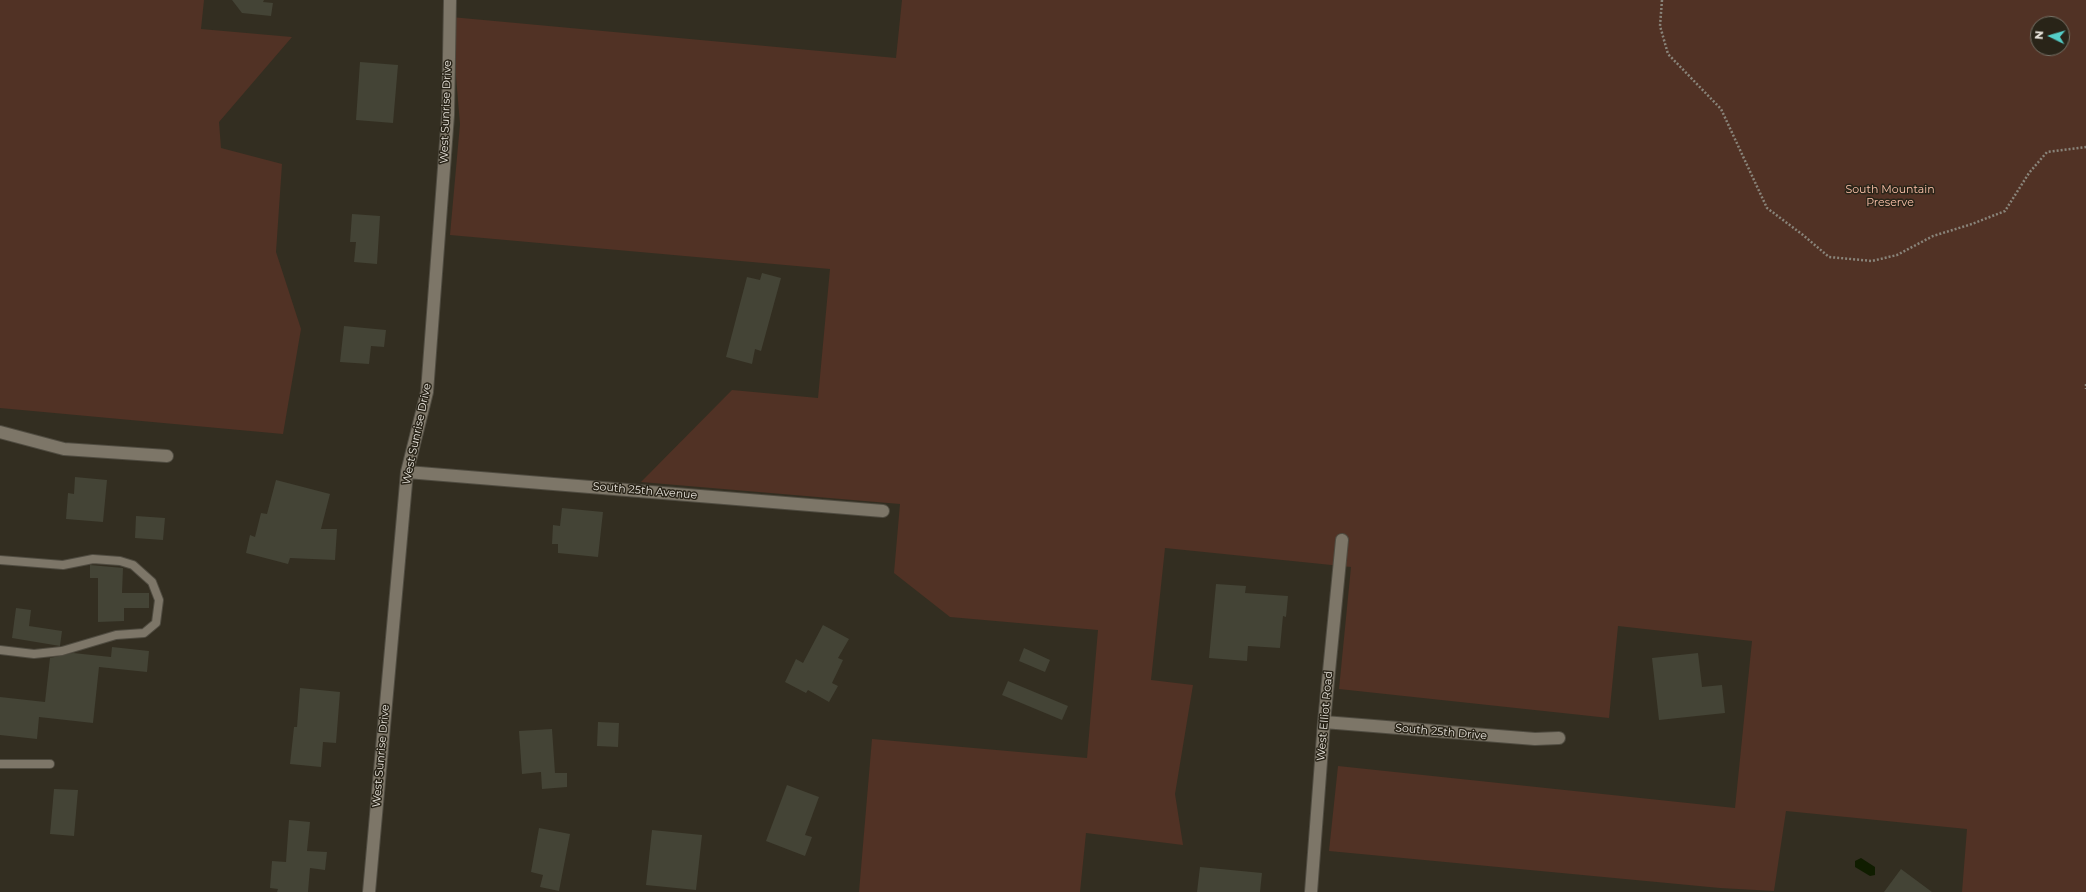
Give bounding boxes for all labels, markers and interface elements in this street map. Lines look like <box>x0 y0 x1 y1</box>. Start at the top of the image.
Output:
north arrow <box>2030 16 2070 56</box>
text: N <box>2032 30 2046 40</box>
street label: West Sunrise Drive <box>438 60 454 164</box>
park label: South Mountain Preserve <box>1845 183 1935 209</box>
street label: West Sunrise Drive <box>400 382 434 486</box>
street label: South 25th Avenue <box>592 480 698 502</box>
street label: West Elliot Road <box>1314 670 1336 762</box>
street label: West Sunrise Drive <box>370 704 392 808</box>
street label: South 25th Drive <box>1395 721 1487 743</box>

